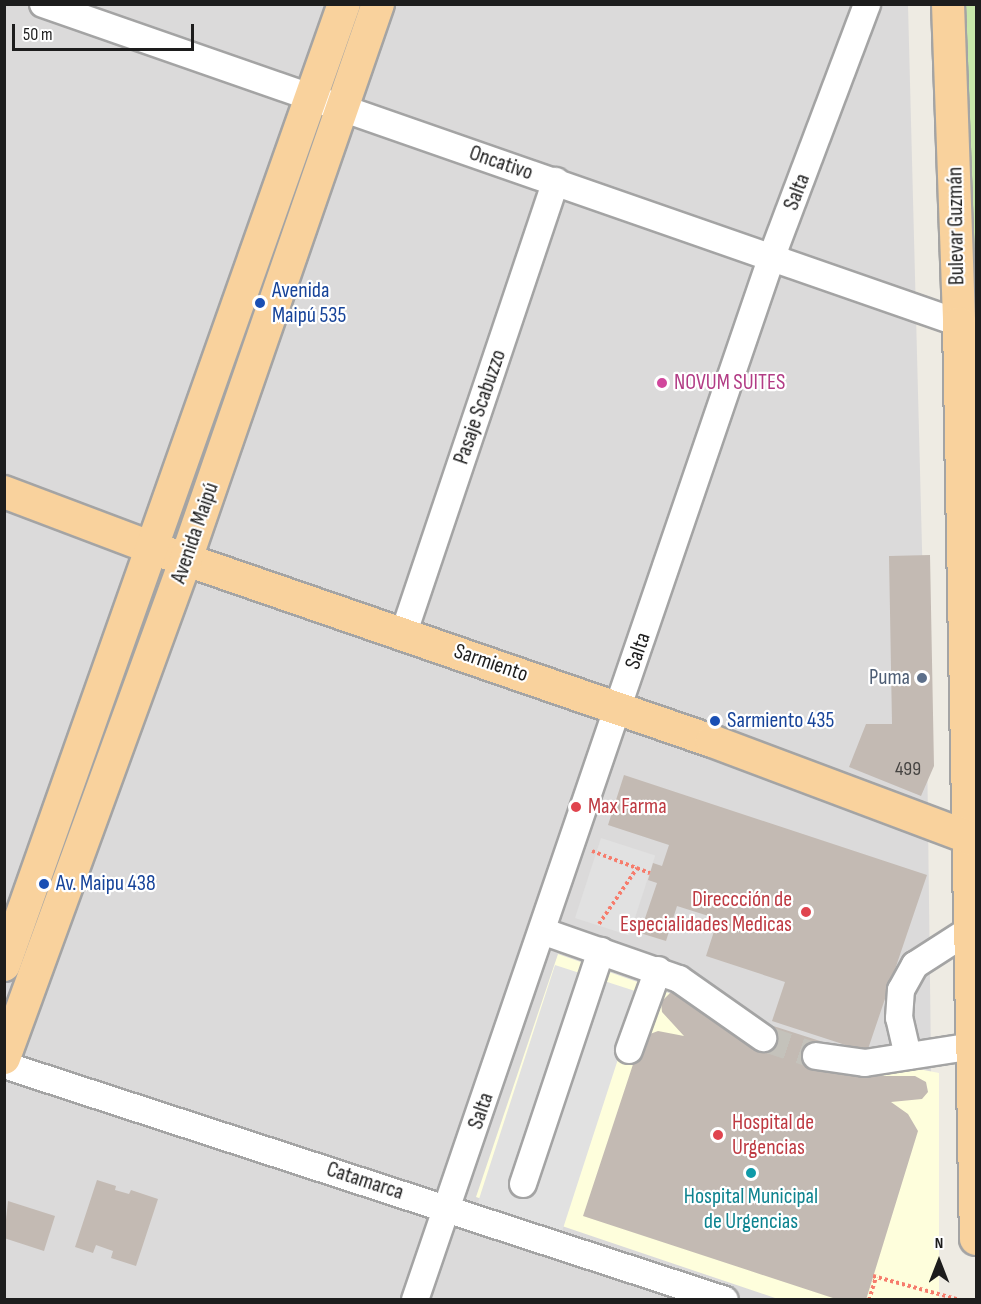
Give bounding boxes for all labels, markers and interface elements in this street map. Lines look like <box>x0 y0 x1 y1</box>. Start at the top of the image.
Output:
scale bar <box>15 12 196 50</box>
text: 50 m <box>23 24 53 45</box>
street label: Oncativo <box>466 140 536 186</box>
street label: Bulevar Guzmán <box>942 167 970 285</box>
street label: Salta <box>778 170 816 214</box>
place label: Avenida Maipú 535 <box>272 277 346 328</box>
marker: Avenida Maipú 535 <box>253 296 267 310</box>
street label: Pasaje Scabuzzo <box>448 346 512 468</box>
place label: NOVUM SUITES <box>674 370 785 396</box>
marker: NOVUM SUITES <box>655 376 669 390</box>
street label: Avenida Maipú <box>165 479 225 587</box>
street label: Salta <box>619 629 657 673</box>
street label: Sarmiento <box>451 638 531 688</box>
place label: Puma <box>869 665 910 691</box>
marker: Puma <box>915 671 929 685</box>
place label: Sarmiento 435 <box>727 708 834 734</box>
marker: Sarmiento 435 <box>708 714 722 728</box>
house number: 499 <box>895 757 921 781</box>
place label: Max Farma <box>588 794 667 820</box>
marker: Max Farma <box>569 800 583 814</box>
place label: Av. Maipu 438 <box>56 871 156 897</box>
marker: Av. Maipu 438 <box>37 877 51 891</box>
place label: Direccción de Especialidades Medicas <box>620 886 792 938</box>
marker: Direccción de Especialidades Medicas <box>797 903 815 921</box>
street label: Salta <box>462 1089 500 1133</box>
place label: Hospital de Urgencias <box>732 1109 814 1160</box>
marker: Hospital de Urgencias <box>709 1126 727 1144</box>
street label: Catamarca <box>323 1156 407 1206</box>
marker: Hospital Municipal de Urgencias <box>744 1166 758 1180</box>
place label: Hospital Municipal de Urgencias <box>684 1183 818 1234</box>
north arrow <box>909 1232 969 1292</box>
text: N <box>935 1234 943 1253</box>

